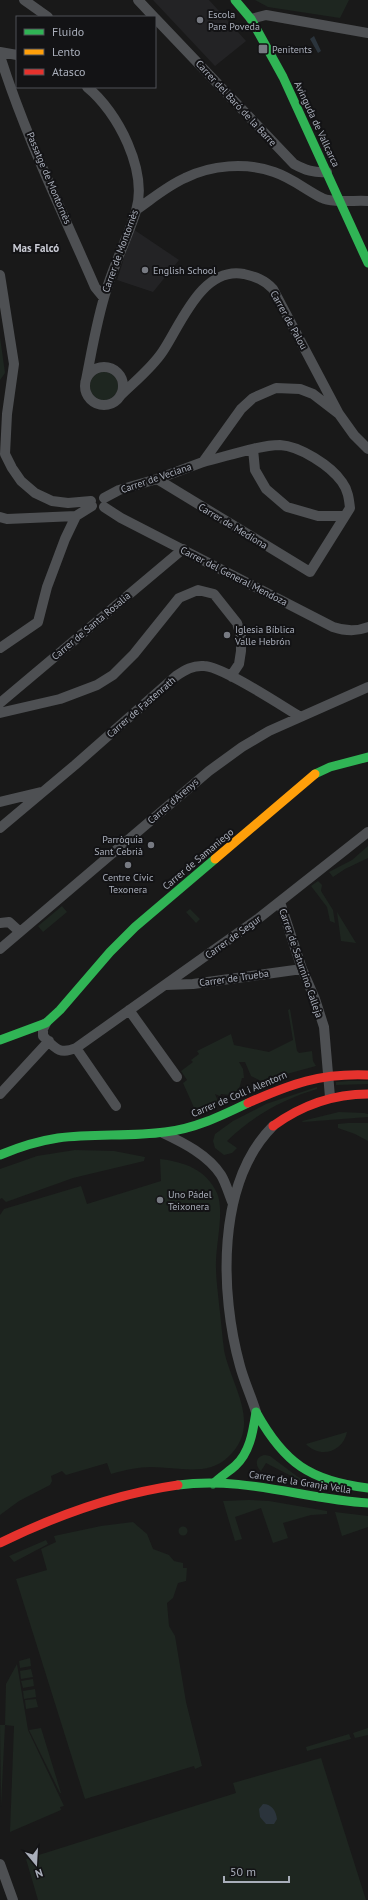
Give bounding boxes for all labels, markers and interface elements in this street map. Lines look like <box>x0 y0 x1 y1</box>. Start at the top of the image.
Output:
place label: Escola Pare Poveda <box>208 8 260 33</box>
marker: Escola Pare Poveda <box>195 15 205 25</box>
legend <box>16 16 156 88</box>
text: Fluido <box>52 24 84 39</box>
marker: Penitents <box>257 43 269 55</box>
place label: Penitents <box>272 43 312 56</box>
text: Lento <box>52 44 81 59</box>
street label: Carrer del Baró de la Barre <box>193 57 279 149</box>
text: Atasco <box>52 64 85 79</box>
street label: Avinguda de Vallcarca <box>291 79 343 169</box>
street label: Passatge de Montornès <box>24 130 74 226</box>
street label: Carrer de Montornès <box>99 208 141 294</box>
district label: Mas Falcó <box>13 241 59 255</box>
place label: English School <box>153 264 216 277</box>
marker: English School <box>140 265 150 275</box>
street label: Carrer de Palou <box>267 288 311 352</box>
street label: Carrer de Veciana <box>119 460 193 496</box>
street label: Carrer de Mediona <box>196 500 270 552</box>
street label: Carrer del General Mendoza <box>178 543 290 609</box>
street label: Carrer de Santa Rosalia <box>49 589 133 663</box>
place label: Iglesia Bíblica Valle Hebrón <box>234 623 295 648</box>
marker: Iglesia Bíblica Valle Hebrón <box>222 630 232 640</box>
street label: Carrer de Fastenrath <box>104 674 178 740</box>
street label: Carrer d'Arenys <box>145 775 201 827</box>
street label: Carrer de Samaniego <box>160 825 236 893</box>
place label: Parròquia Sant Cebrià <box>94 833 143 858</box>
marker: Parròquia Sant Cebrià <box>146 840 156 850</box>
marker: Centre Cívic Texonera <box>123 860 133 870</box>
place label: Centre Cívic Texonera <box>103 871 154 896</box>
street label: Carrer de Saturnino Calleja <box>276 907 326 1019</box>
street label: Carrer de Segur <box>202 912 264 962</box>
street label: Carrer de Trueba <box>198 967 270 989</box>
street label: Carrer de Coll i Alentorn <box>189 1068 289 1120</box>
place label: Uno Pádel Teixonera <box>168 1188 212 1213</box>
marker: Uno Pádel Teixonera <box>155 1195 165 1205</box>
street label: Carrer de la Granja Vella <box>248 1468 352 1496</box>
north arrow <box>16 1844 56 1884</box>
scale bar <box>224 1858 289 1884</box>
text: 50 m <box>230 1864 256 1879</box>
text: N <box>33 1866 45 1881</box>

